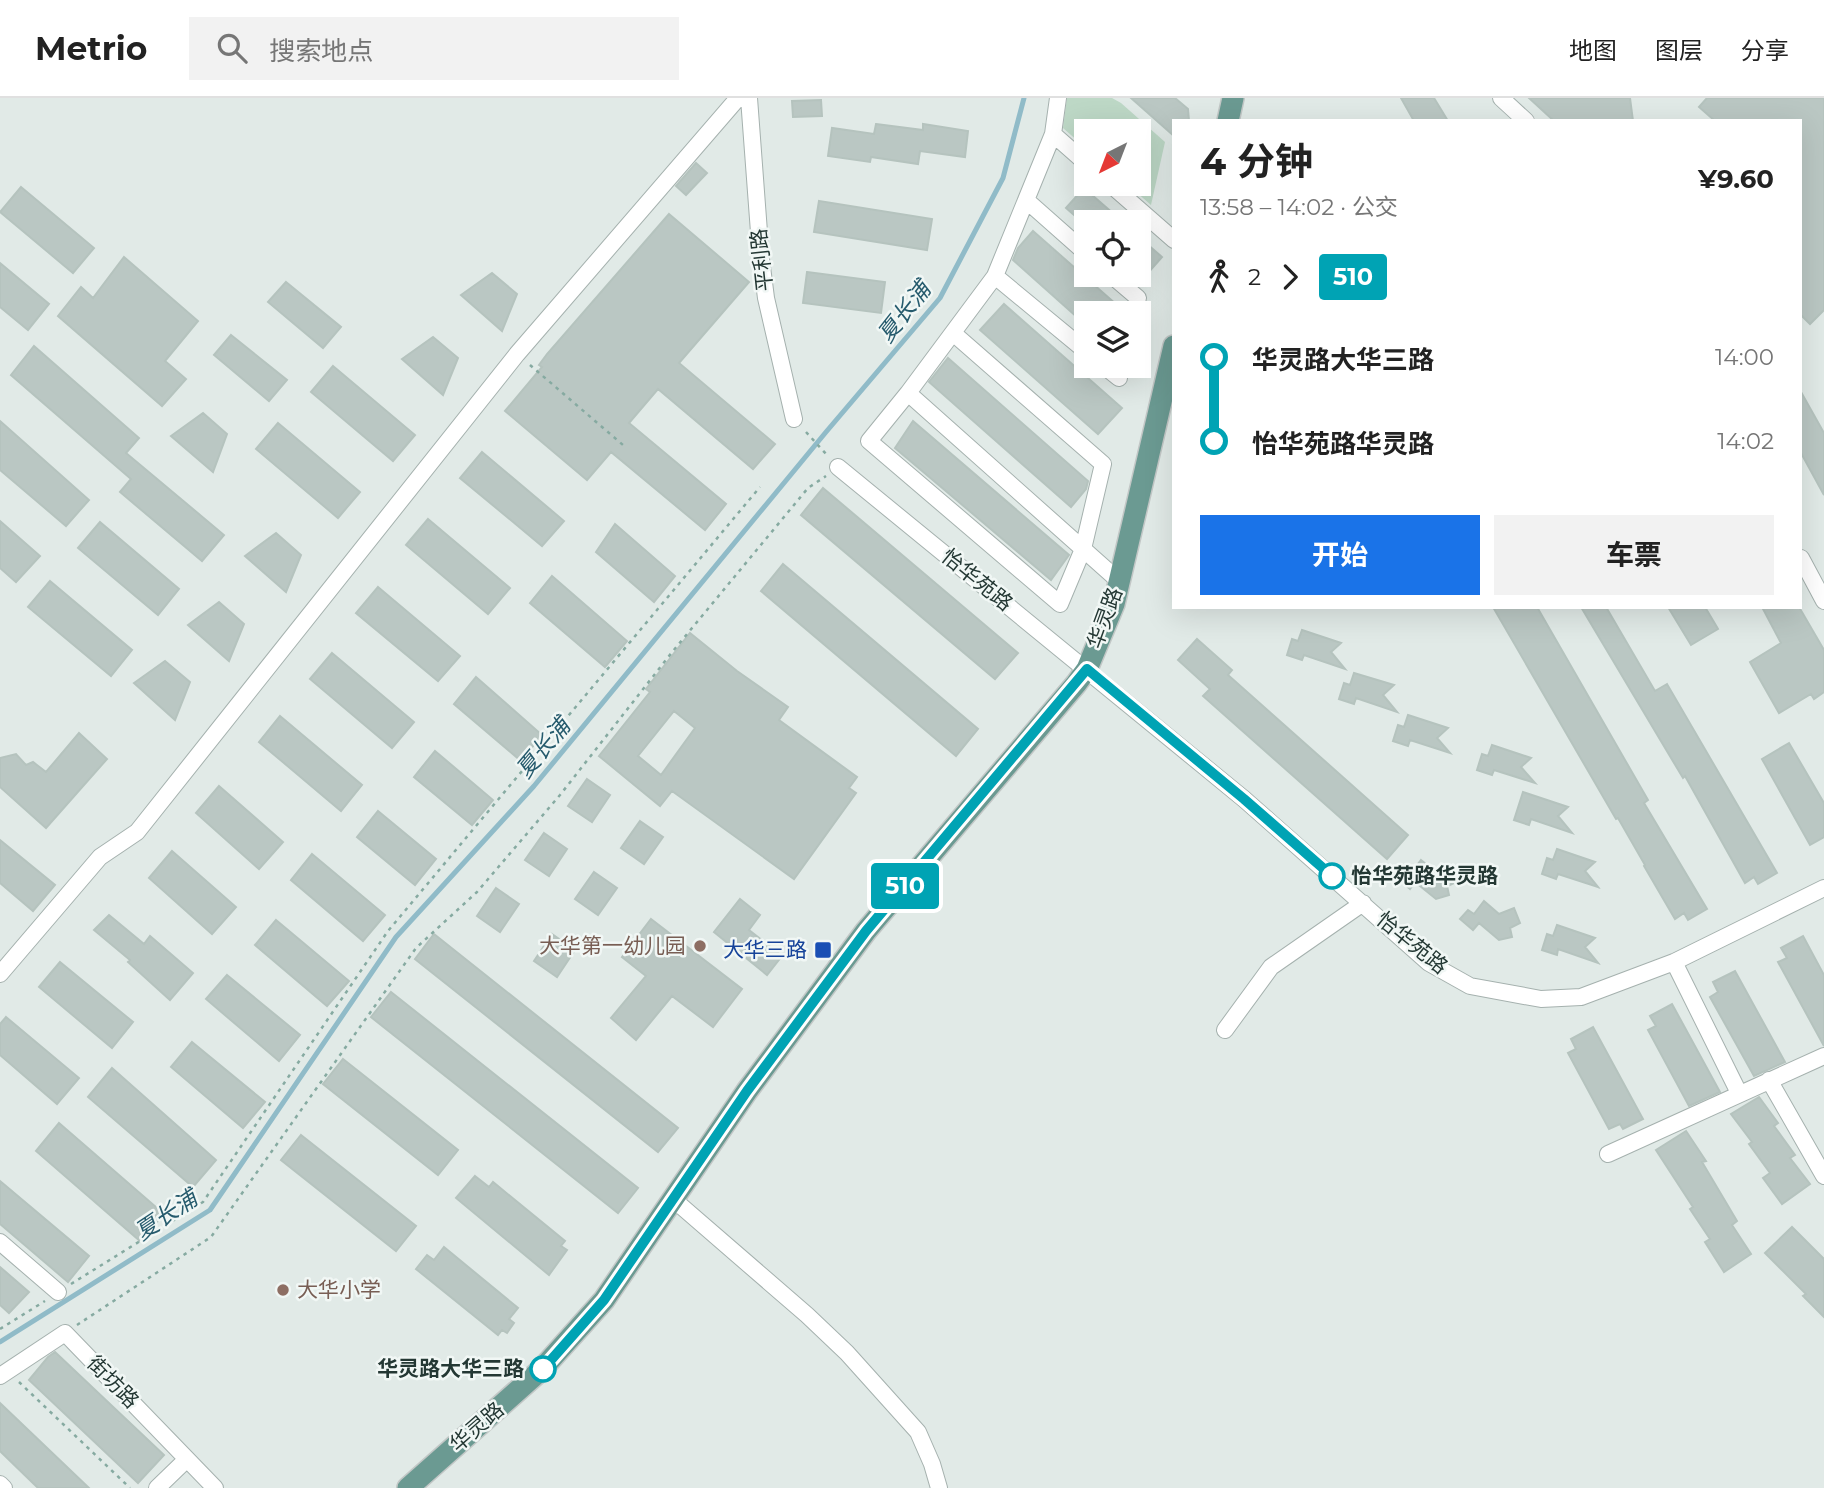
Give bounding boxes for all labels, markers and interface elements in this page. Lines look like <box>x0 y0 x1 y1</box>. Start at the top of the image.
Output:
search box <box>189 17 679 80</box>
text: Metrio <box>35 28 147 68</box>
icon: search <box>213 29 251 67</box>
text: 搜索地点 <box>269 35 373 67</box>
text: 地图 <box>1569 36 1617 65</box>
text: 图层 <box>1655 36 1703 65</box>
text: 分享 <box>1741 36 1789 65</box>
north arrow <box>1074 119 1152 196</box>
map controls <box>1074 119 1151 378</box>
text: 4 分钟 <box>1200 138 1313 185</box>
text: ¥9.60 <box>1698 163 1774 195</box>
text: 13:58 – 14:02 · 公交 <box>1200 193 1398 221</box>
button: locate <box>1074 210 1151 287</box>
street label: 平利路 <box>746 227 777 293</box>
icon: walk <box>1200 258 1238 296</box>
icon: forward <box>1271 258 1309 296</box>
text: 510 <box>1333 262 1373 291</box>
text: 2 <box>1248 263 1261 291</box>
water label: 夏长浦 <box>872 273 939 348</box>
button: layers <box>1074 301 1151 378</box>
text: 14:00 <box>1715 343 1774 371</box>
text: 华灵路大华三路 <box>1252 344 1434 376</box>
text: 14:02 <box>1717 427 1774 455</box>
text: 怡华苑路华灵路 <box>1252 428 1434 460</box>
button: 开始 <box>1200 515 1480 595</box>
button: 车票 <box>1494 515 1774 595</box>
street label: 怡华苑路 <box>937 543 1018 616</box>
street label: 华灵路 <box>1082 584 1127 652</box>
water label: 夏长浦 <box>510 710 578 783</box>
line badge: 510 <box>865 863 945 909</box>
marker: 怡华苑路华灵路 <box>1319 863 1345 889</box>
place label: 怡华苑路华灵路 <box>1351 863 1498 888</box>
text: 510 <box>885 871 925 900</box>
street label: 怡华苑路 <box>1372 906 1453 979</box>
place label: 大华第一幼儿园 <box>539 933 686 958</box>
place label: 大华三路 <box>723 937 807 962</box>
marker: 大华第一幼儿园 <box>692 938 708 954</box>
marker: 大华三路 <box>813 940 833 960</box>
water label: 夏长浦 <box>130 1182 206 1246</box>
place label: 大华小学 <box>297 1277 381 1302</box>
marker: 大华小学 <box>275 1282 291 1298</box>
street label: 街坊路 <box>82 1350 144 1413</box>
place label: 华灵路大华三路 <box>377 1356 524 1381</box>
marker: 华灵路大华三路 <box>530 1356 556 1382</box>
street label: 华灵路 <box>445 1397 509 1457</box>

